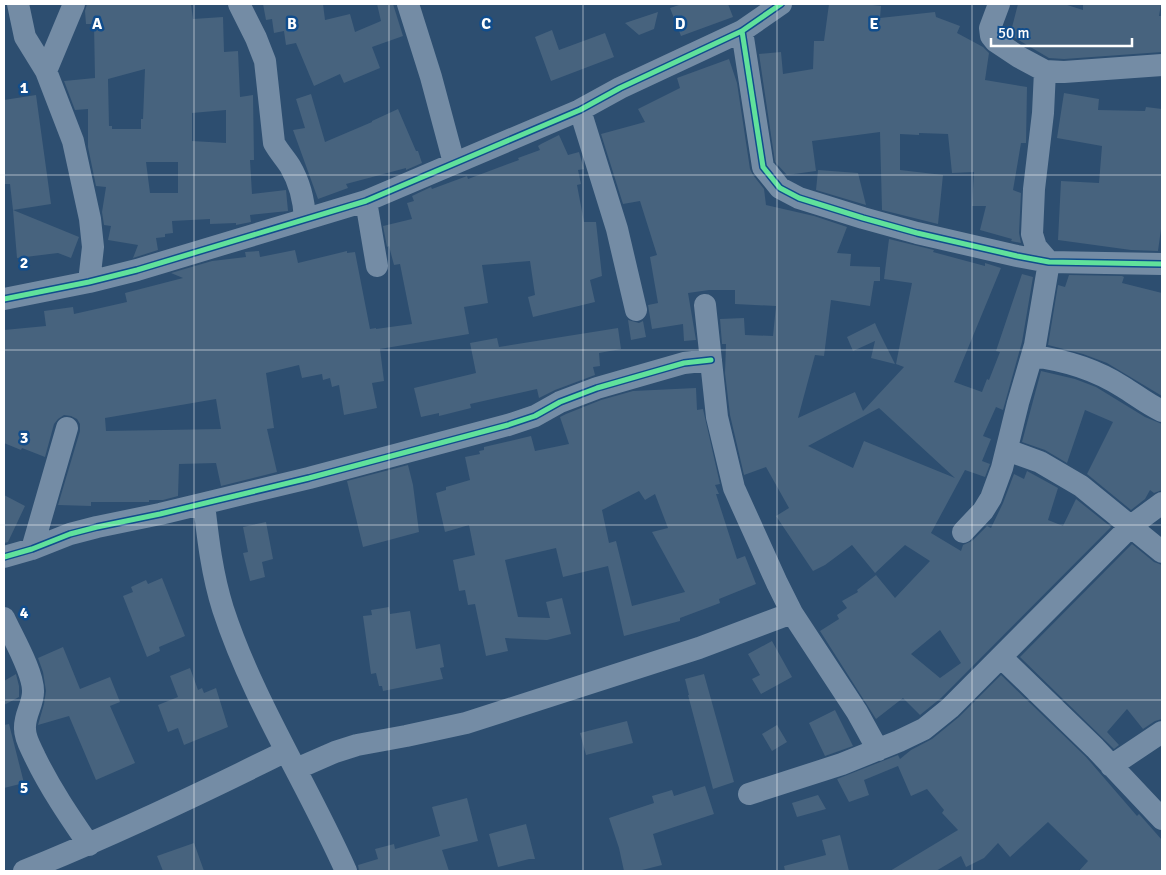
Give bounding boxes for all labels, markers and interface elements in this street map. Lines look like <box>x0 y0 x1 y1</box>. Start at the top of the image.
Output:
text: A <box>92 14 103 34</box>
text: B <box>287 14 297 34</box>
text: C <box>481 14 491 34</box>
text: D <box>675 14 686 34</box>
text: E <box>869 14 879 34</box>
scale bar <box>991 15 1132 47</box>
text: 50 m <box>998 24 1029 42</box>
text: 1 <box>20 78 29 98</box>
text: 2 <box>20 253 28 273</box>
text: 3 <box>20 428 28 448</box>
text: 4 <box>20 603 29 623</box>
text: 5 <box>20 778 28 798</box>

